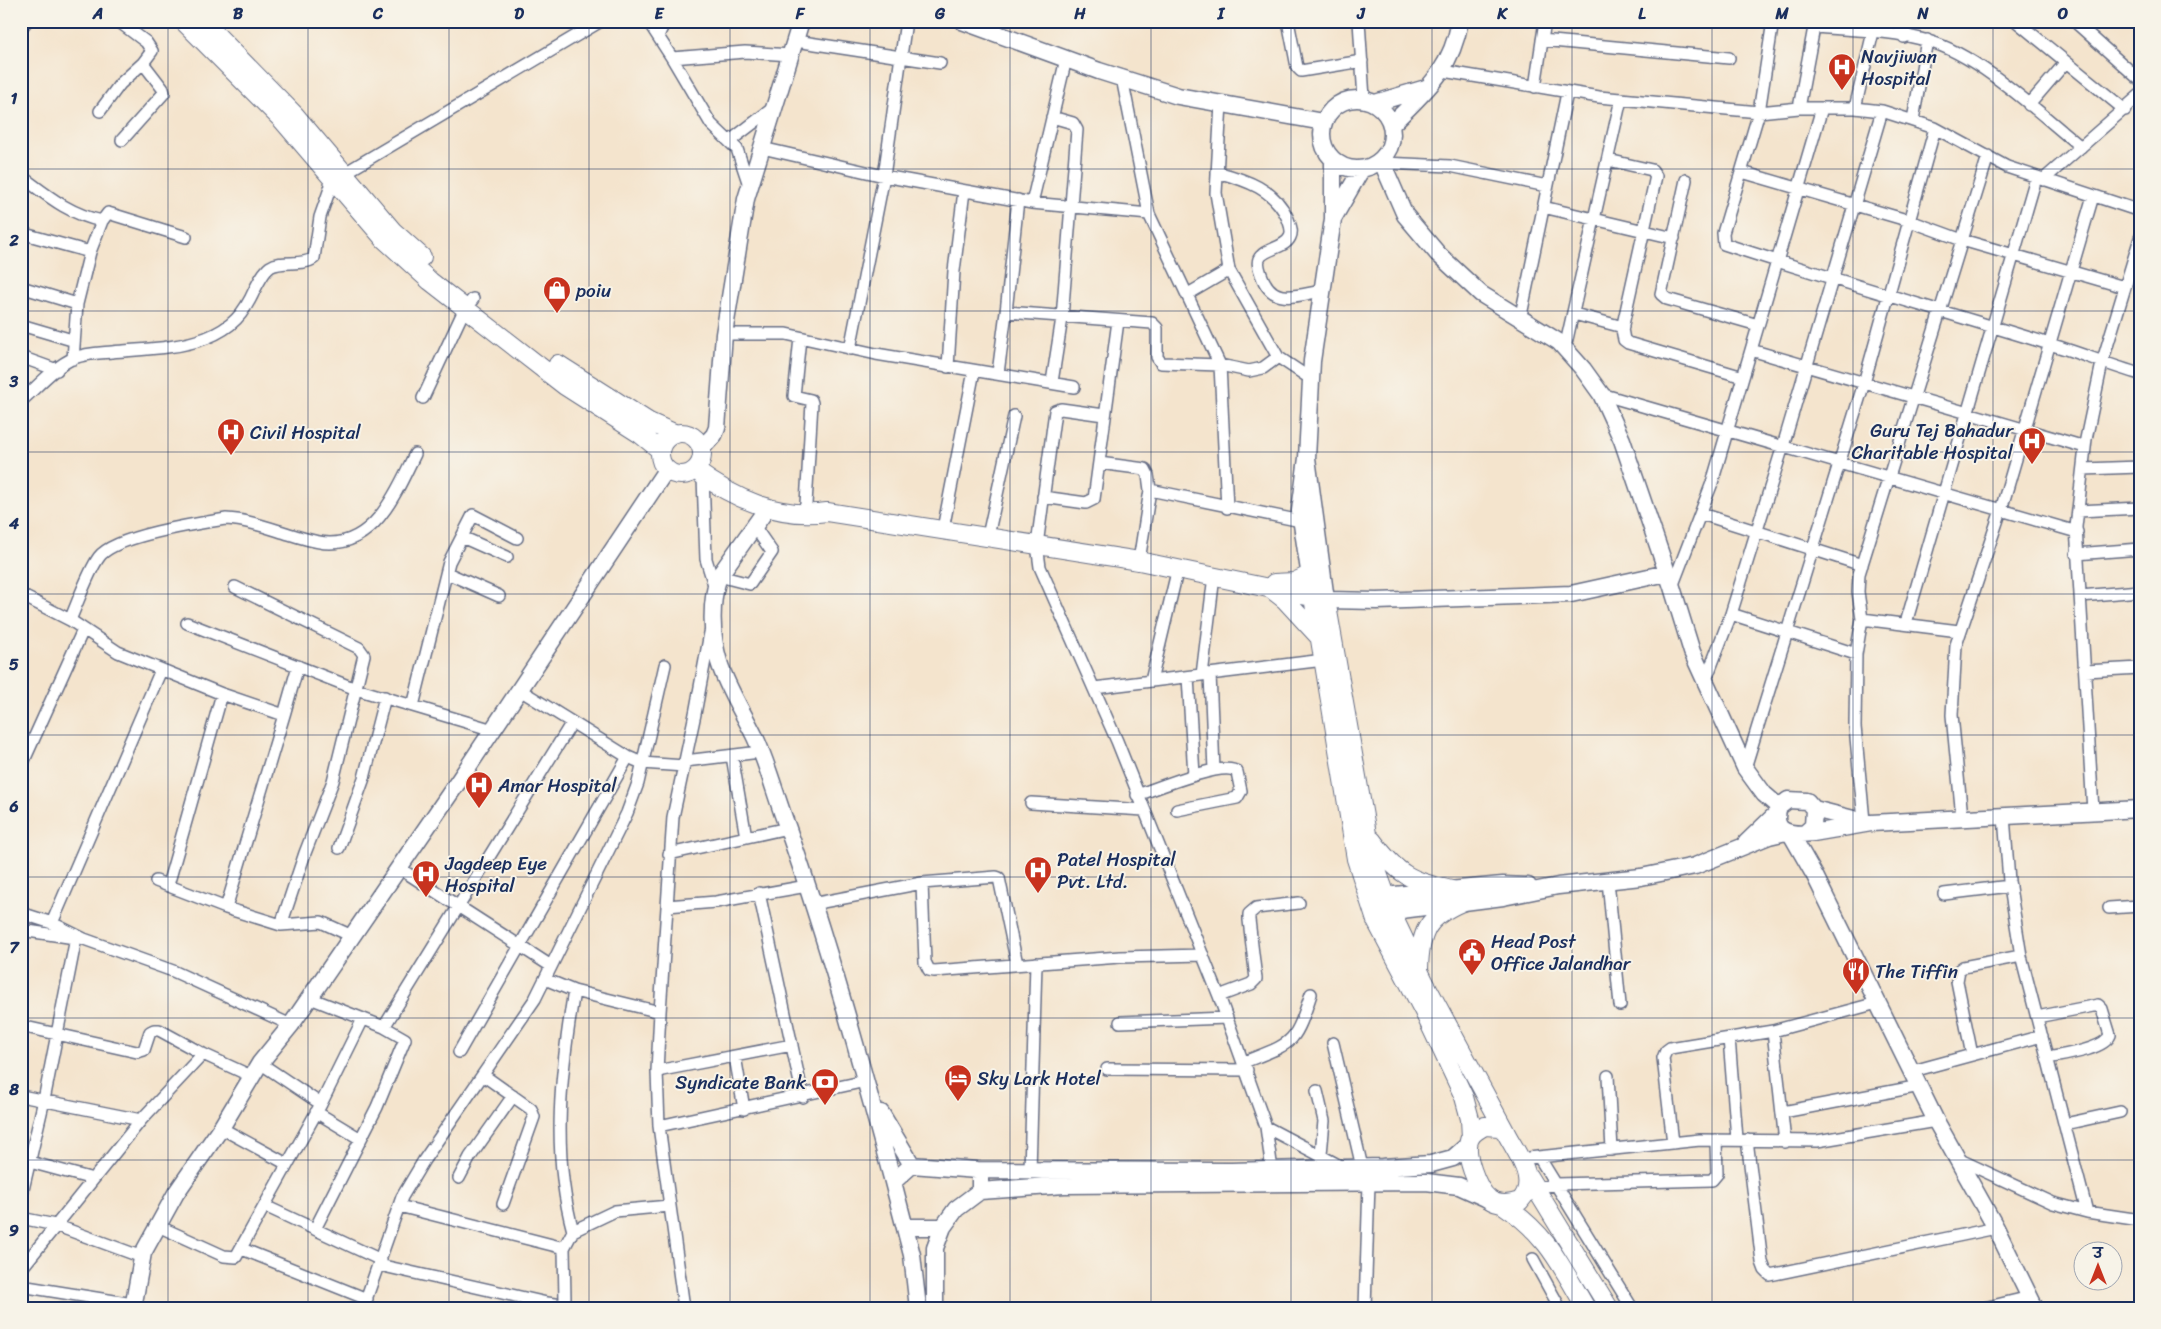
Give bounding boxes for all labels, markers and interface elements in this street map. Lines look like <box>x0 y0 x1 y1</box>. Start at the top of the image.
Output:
text: A <box>92 0 103 28</box>
text: B <box>233 0 244 28</box>
text: C <box>372 0 384 28</box>
text: D <box>514 0 524 28</box>
text: E <box>655 0 665 28</box>
text: F <box>795 0 806 28</box>
text: G <box>934 0 946 28</box>
text: H <box>1073 0 1086 28</box>
text: I <box>1217 0 1226 28</box>
text: J <box>1356 0 1366 28</box>
text: K <box>1496 0 1508 28</box>
text: L <box>1638 0 1646 28</box>
text: M <box>1774 0 1789 28</box>
text: N <box>1916 0 1929 28</box>
text: O <box>2057 0 2069 28</box>
place label: Navjiwan Hospital <box>1861 40 1937 95</box>
hospital icon: Navjiwan Hospital <box>1827 52 1857 91</box>
text: 1 <box>11 84 18 113</box>
text: 2 <box>8 226 19 255</box>
place label: poiu <box>575 274 611 307</box>
shop icon: poiu <box>542 275 572 314</box>
text: 3 <box>9 367 19 396</box>
place label: Guru Tej Bahadur Charitable Hospital <box>1851 414 2014 469</box>
place label: Civil Hospital <box>250 416 361 449</box>
hospital icon: Civil Hospital <box>216 417 246 456</box>
hospital icon: Guru Tej Bahadur Charitable Hospital <box>2017 426 2047 465</box>
text: 4 <box>8 509 19 538</box>
text: 5 <box>9 650 19 679</box>
place label: Amar Hospital <box>497 769 617 802</box>
hospital icon: Amar Hospital <box>464 770 494 809</box>
text: 6 <box>8 792 19 821</box>
place label: Patel Hospital Pvt. Ltd. <box>1057 843 1176 898</box>
place label: Jagdeep Eye Hospital <box>444 847 547 902</box>
hospital icon: Patel Hospital Pvt. Ltd. <box>1023 855 1053 894</box>
hospital icon: Jagdeep Eye Hospital <box>411 859 441 898</box>
place label: Head Post Office Jalandhar <box>1491 925 1632 980</box>
text: 7 <box>9 933 20 962</box>
public building icon: Head Post Office Jalandhar <box>1457 937 1487 976</box>
place label: The Tiffin <box>1875 955 1958 988</box>
restaurant icon: The Tiffin <box>1841 956 1871 995</box>
place label: Sky Lark Hotel <box>977 1062 1102 1095</box>
hotel icon: Sky Lark Hotel <box>943 1063 973 1102</box>
place label: Syndicate Bank <box>675 1066 807 1099</box>
bank icon: Syndicate Bank <box>810 1067 840 1106</box>
text: 8 <box>8 1075 19 1104</box>
text: 9 <box>9 1216 19 1245</box>
text: उ <box>2091 1241 2104 1266</box>
north arrow <box>2074 1242 2124 1292</box>

